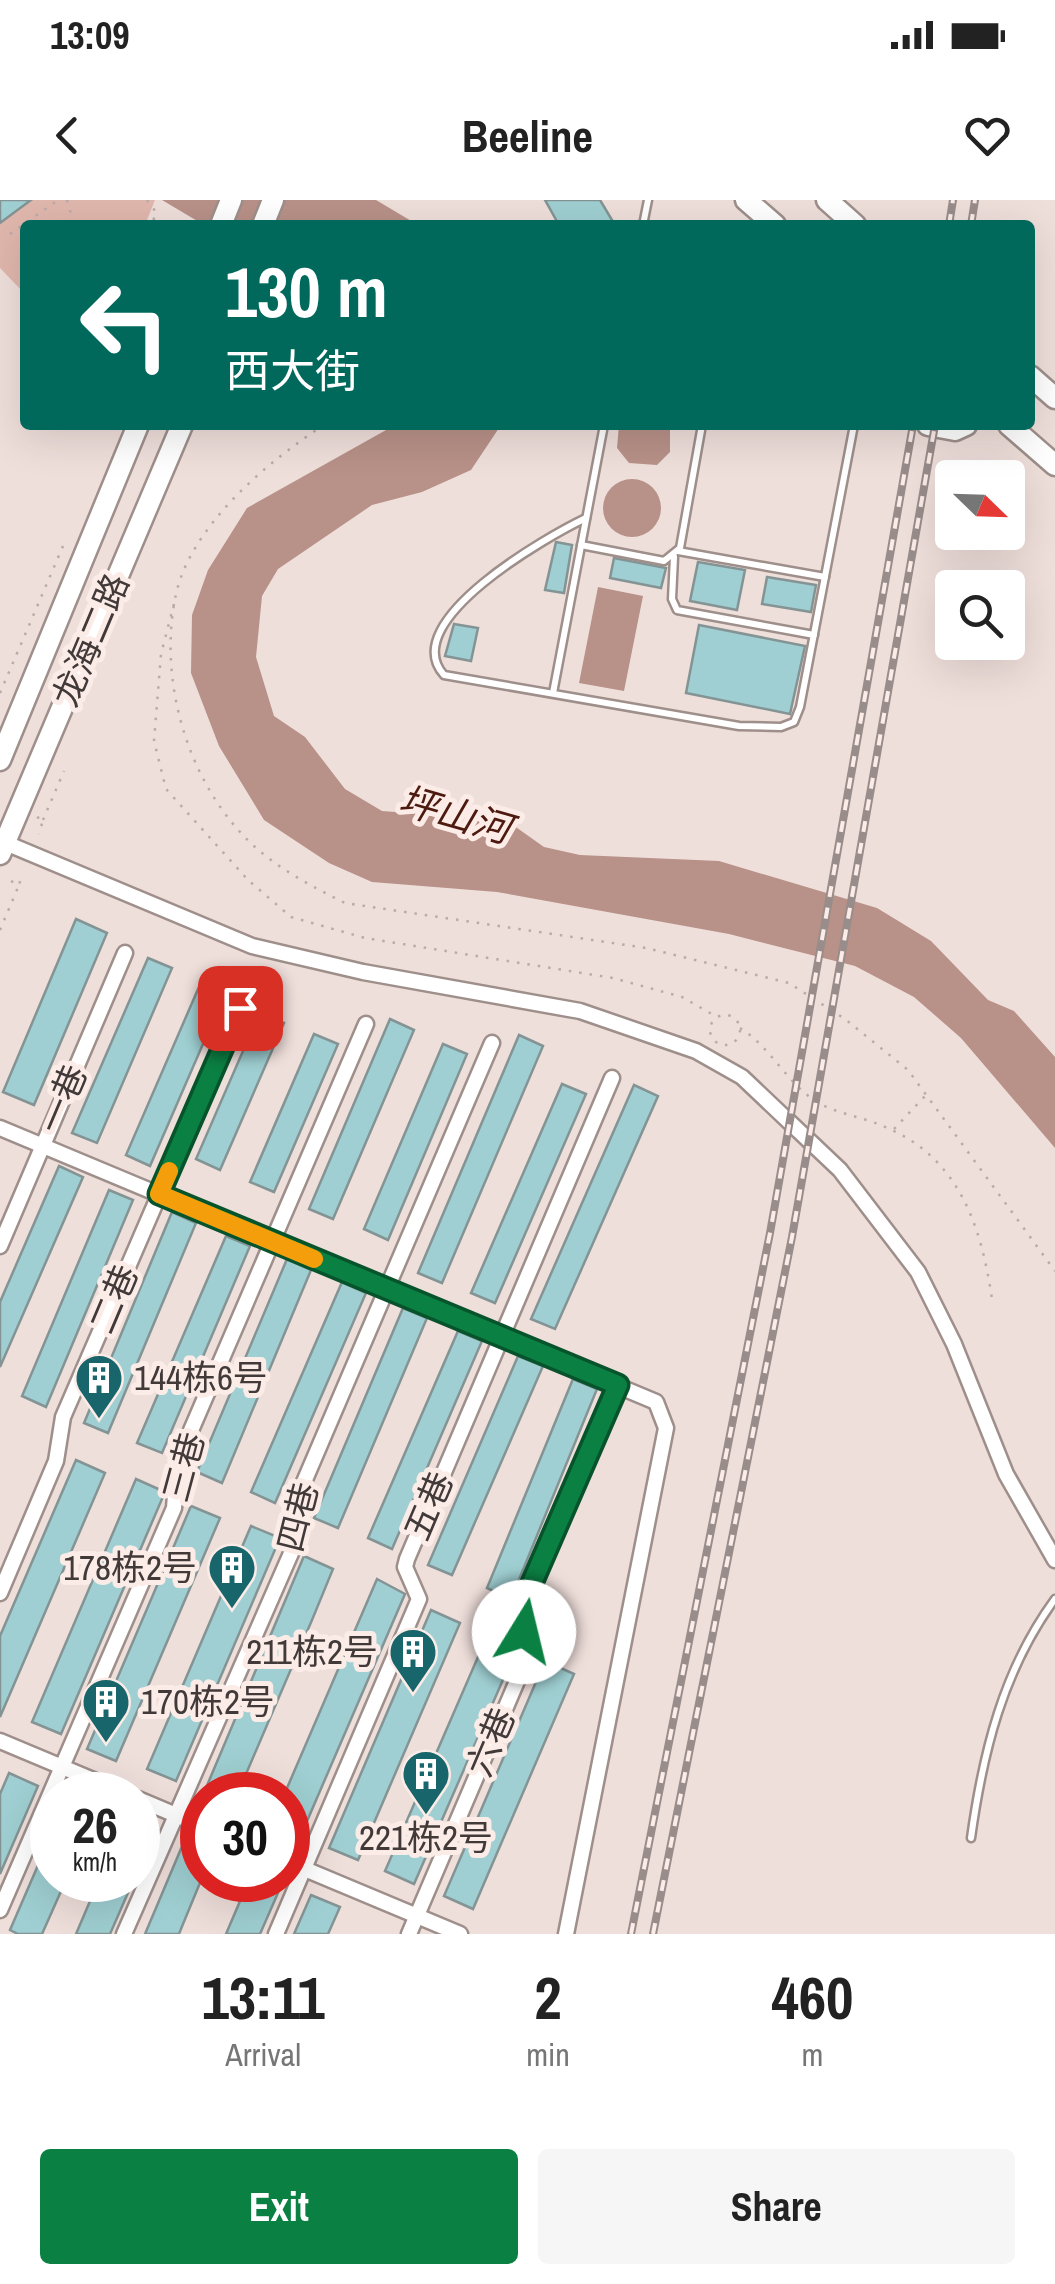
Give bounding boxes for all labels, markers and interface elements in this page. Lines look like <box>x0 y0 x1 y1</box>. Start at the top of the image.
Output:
text: 13:09 <box>50 10 130 61</box>
text: Beeline <box>462 105 593 166</box>
icon: back <box>40 108 95 163</box>
icon: heart <box>960 108 1015 163</box>
text: 130 m <box>225 245 388 339</box>
icon: left <box>60 260 190 390</box>
text: 西大街 <box>225 340 360 401</box>
north arrow <box>935 460 1025 550</box>
map controls <box>935 460 1025 660</box>
street label: 龙海二路 <box>42 566 140 713</box>
button: search <box>935 570 1025 660</box>
water label: 坪山河 <box>393 774 524 857</box>
pin <box>198 966 283 1051</box>
icon: arrive <box>213 981 268 1036</box>
street label: 一巷 <box>27 1057 98 1140</box>
street label: 二巷 <box>78 1257 149 1340</box>
building icon: 144栋6号 <box>73 1352 125 1420</box>
place label: 144栋6号 <box>134 1354 268 1401</box>
street label: 三巷 <box>152 1427 215 1507</box>
street label: 五巷 <box>393 1464 464 1547</box>
street label: 四巷 <box>266 1477 329 1557</box>
building icon: 178栋2号 <box>206 1542 258 1610</box>
place label: 178栋2号 <box>63 1544 197 1591</box>
position arrow <box>472 1580 576 1684</box>
building icon: 211栋2号 <box>387 1626 439 1694</box>
place label: 211栋2号 <box>246 1628 378 1675</box>
building icon: 170栋2号 <box>80 1676 132 1744</box>
place label: 170栋2号 <box>141 1678 275 1725</box>
street label: 六巷 <box>455 1700 526 1783</box>
building icon: 221栋2号 <box>400 1748 452 1816</box>
speed limit sign: 30 <box>180 1772 310 1902</box>
text: 26 <box>72 1791 118 1859</box>
place label: 221栋2号 <box>359 1814 493 1861</box>
text: km/h <box>73 1845 117 1879</box>
text: 13:11 <box>202 1957 325 2038</box>
text: 2 <box>534 1957 562 2038</box>
text: 460 <box>771 1957 853 2038</box>
text: Arrival <box>225 2033 301 2076</box>
text: min <box>526 2033 570 2076</box>
text: m <box>801 2033 823 2076</box>
button: Exit <box>40 2149 518 2264</box>
button: Share <box>538 2149 1015 2264</box>

